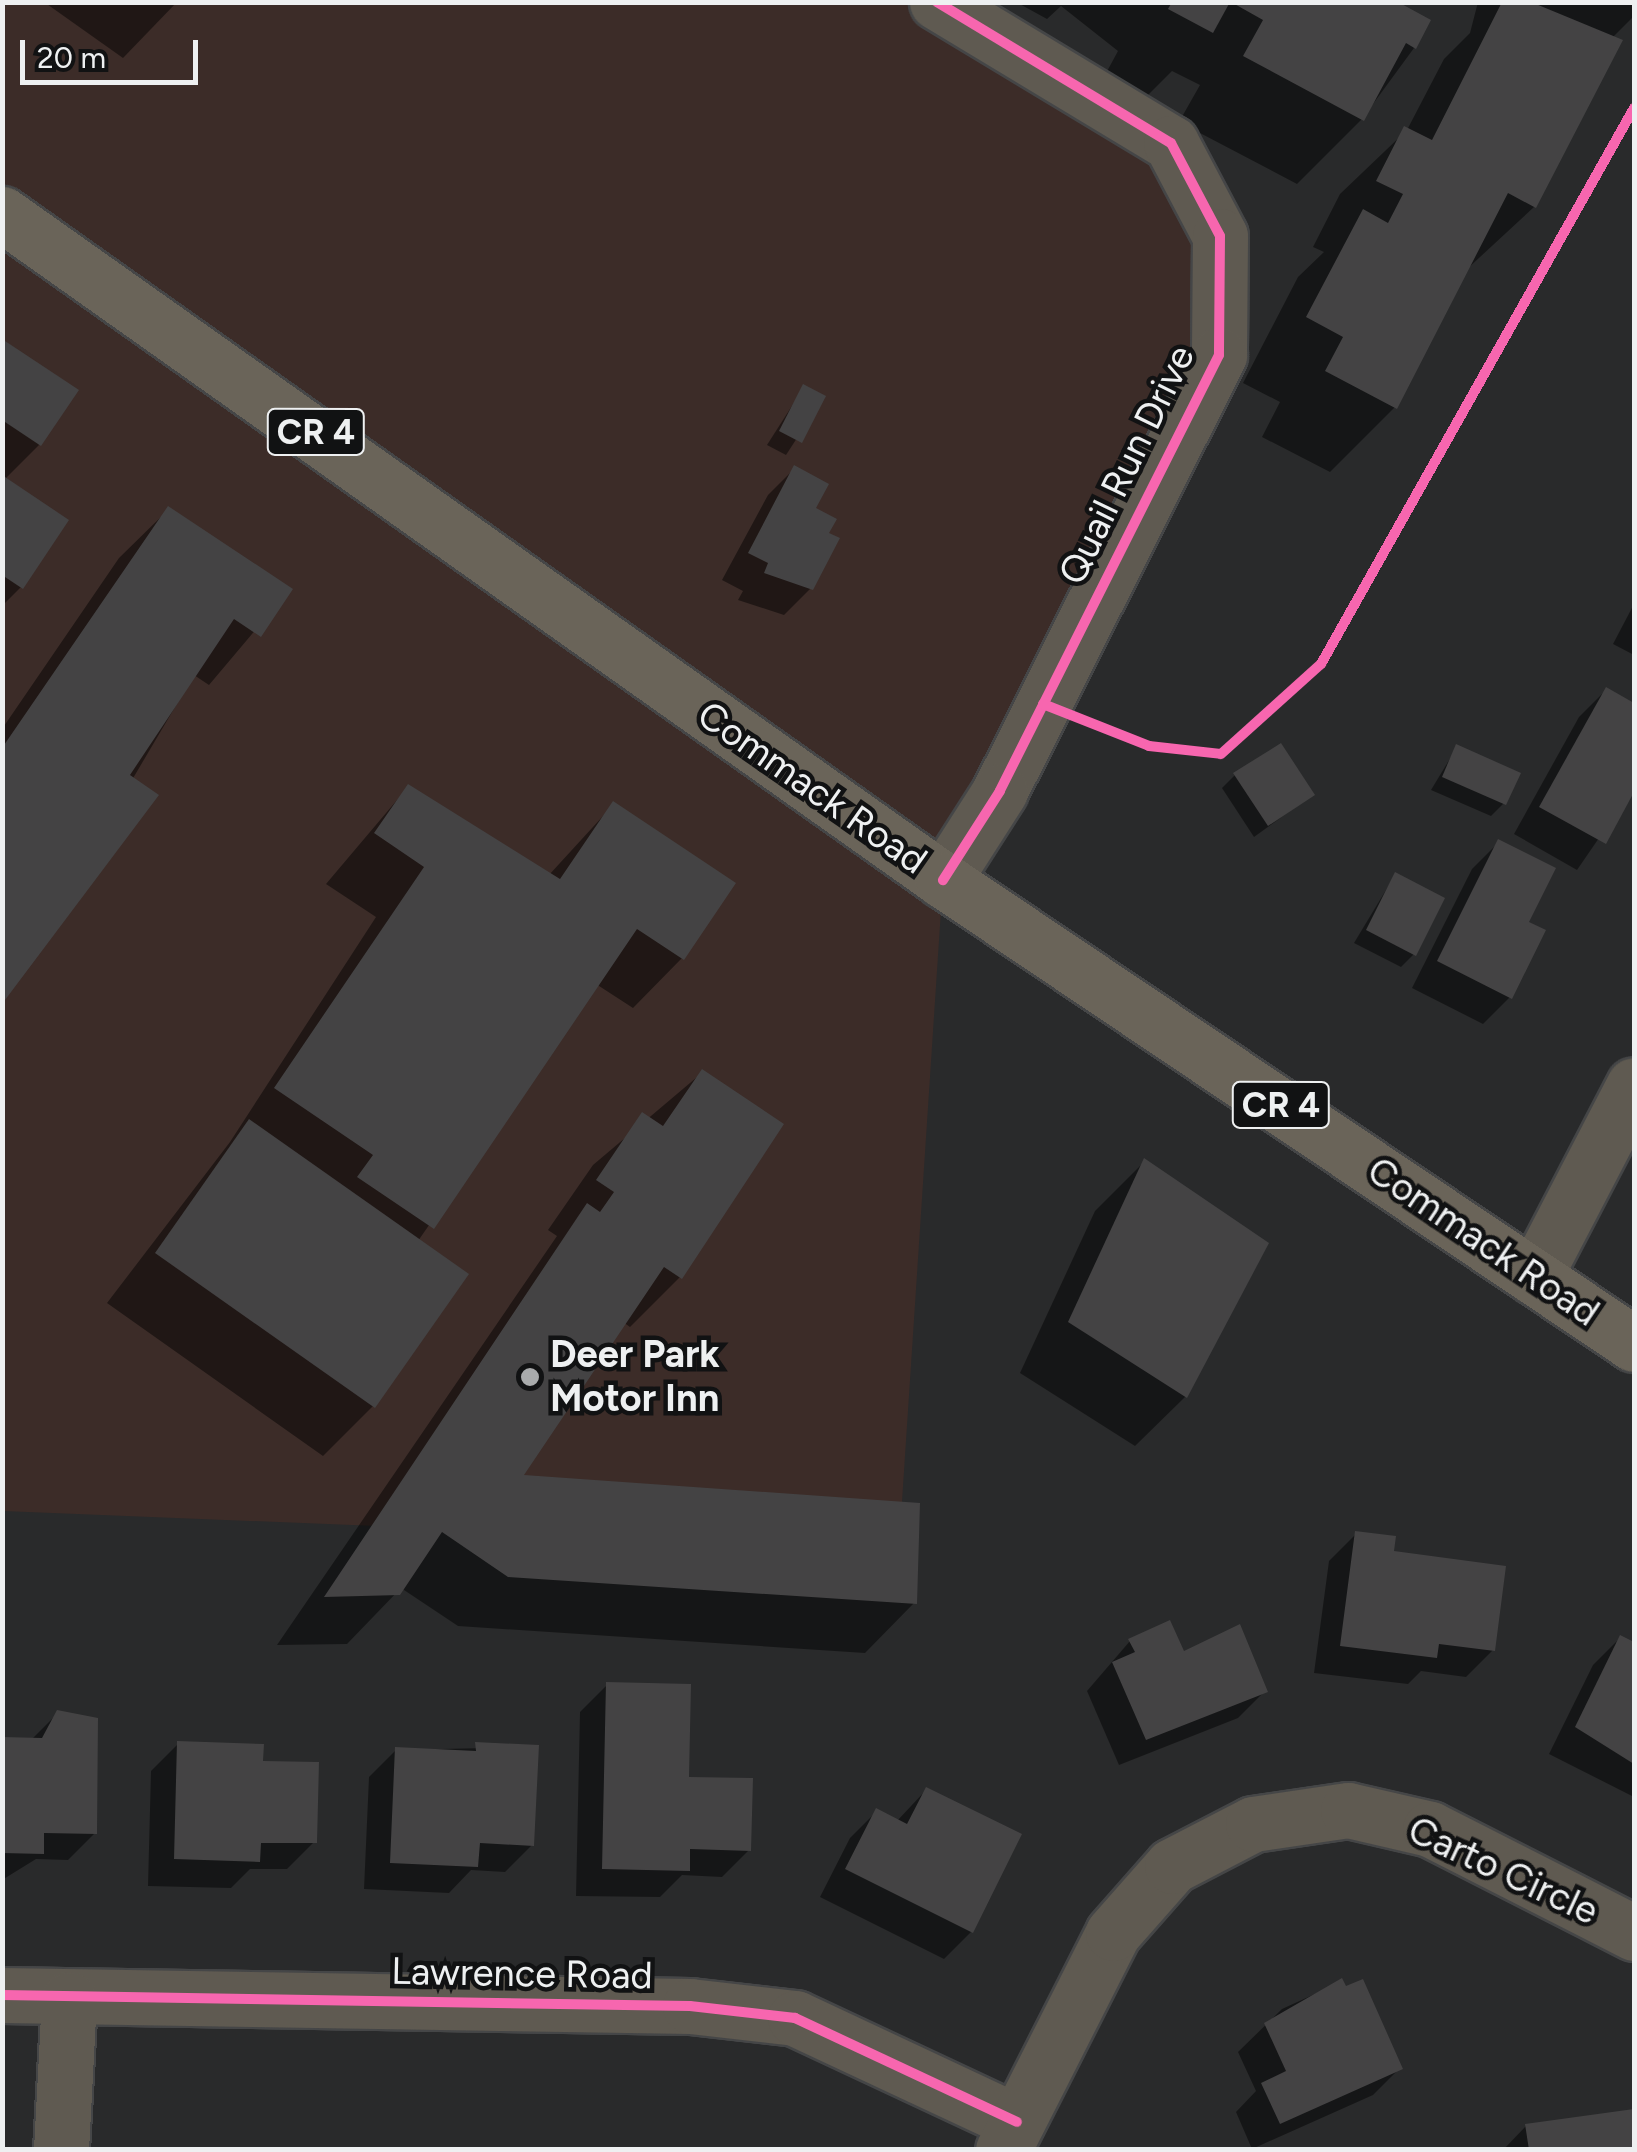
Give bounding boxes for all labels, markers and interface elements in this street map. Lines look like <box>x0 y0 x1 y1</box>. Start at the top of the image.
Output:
scale bar <box>25 20 202 82</box>
text: 20 m <box>37 39 106 76</box>
street label: Quail Run Drive <box>1049 338 1205 592</box>
road number: CR 4 <box>266 402 366 462</box>
street label: Commack Road <box>689 692 935 884</box>
road number: CR 4 <box>1231 1075 1331 1135</box>
street label: Commack Road <box>1359 1148 1607 1336</box>
place label: Deer Park Motor Inn <box>550 1332 720 1422</box>
marker: Deer Park Motor Inn <box>519 1366 541 1388</box>
street label: Carto Circle <box>1401 1807 1605 1935</box>
street label: Lawrence Road <box>391 1949 653 1999</box>

